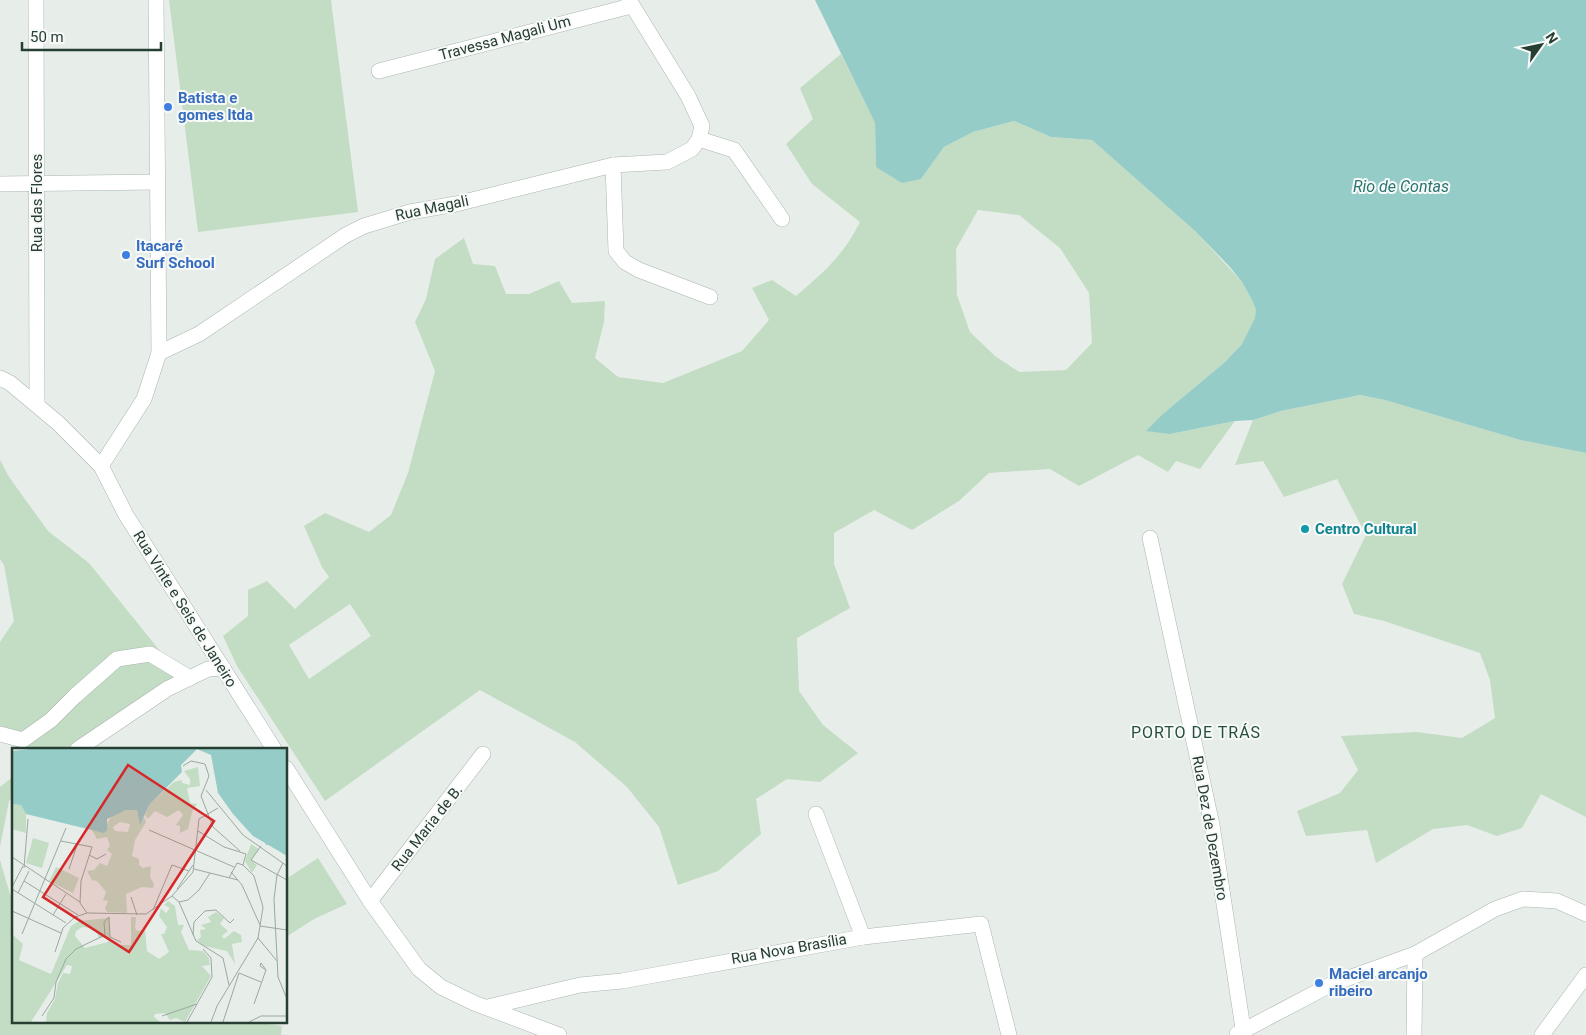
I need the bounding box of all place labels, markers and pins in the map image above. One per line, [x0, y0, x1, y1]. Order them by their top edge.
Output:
place label: Batista e gomes ltda [178, 89, 253, 124]
marker: Batista e gomes ltda [162, 101, 174, 113]
place label: Itacaré Surf School [136, 237, 215, 272]
marker: Itacaré Surf School [120, 249, 132, 261]
place label: Centro Cultural [1315, 520, 1417, 538]
marker: Centro Cultural [1299, 523, 1311, 535]
place label: Maciel arcanjo ribeiro [1329, 965, 1428, 1000]
marker: Maciel arcanjo ribeiro [1313, 977, 1325, 989]

